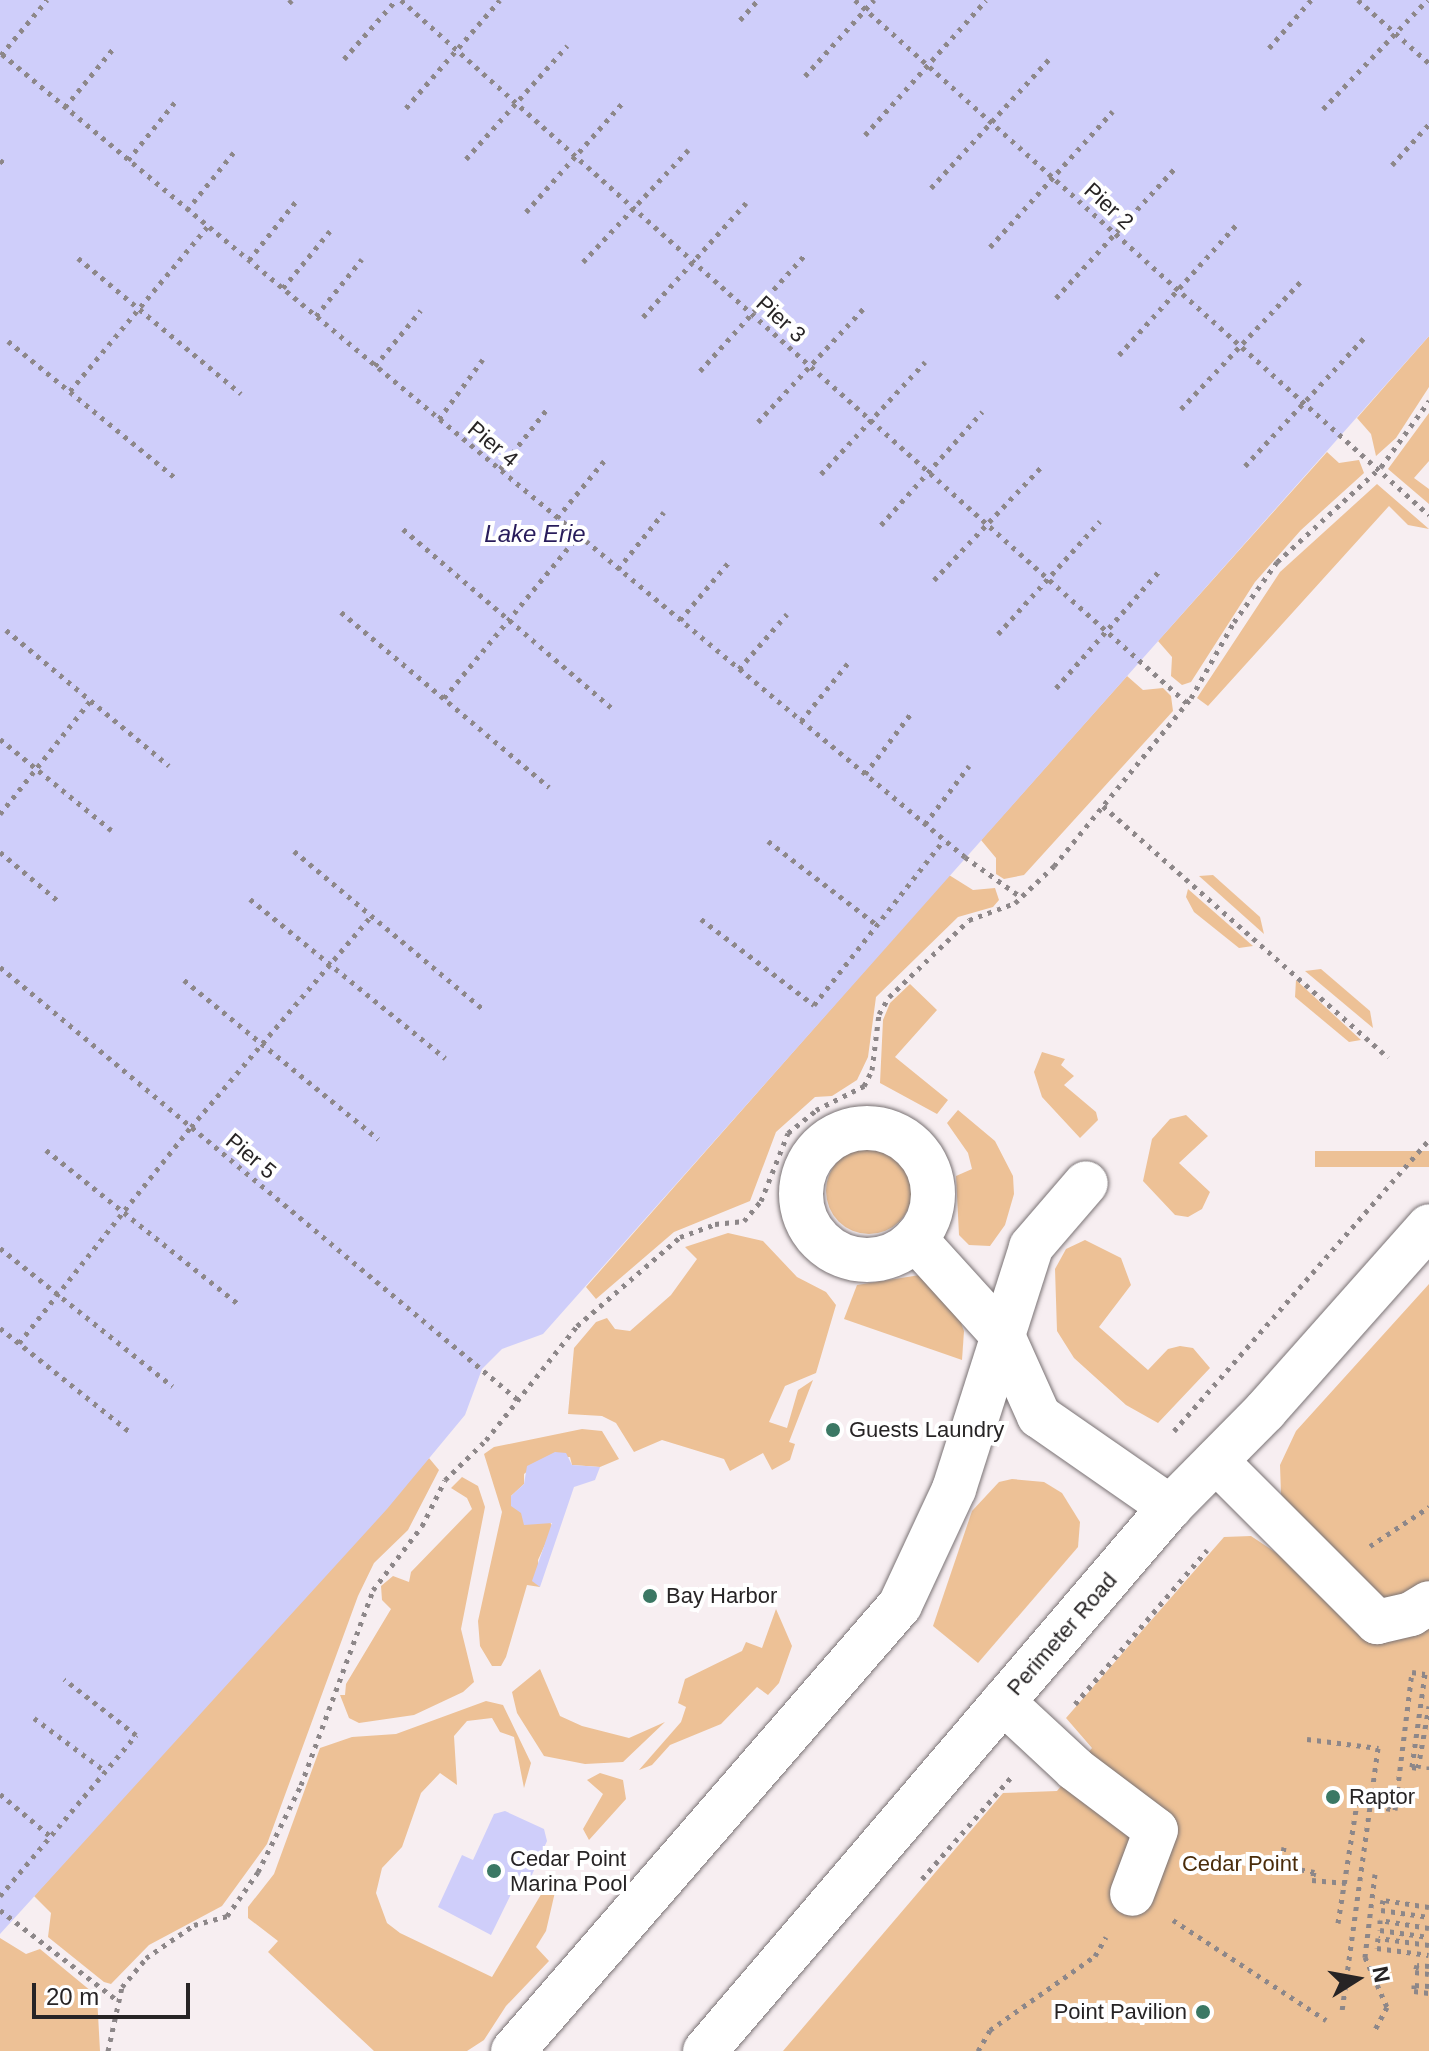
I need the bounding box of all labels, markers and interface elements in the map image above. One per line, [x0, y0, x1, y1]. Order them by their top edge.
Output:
street label: Pier 2 [1079, 177, 1139, 235]
street label: Pier 3 [751, 290, 811, 348]
street label: Pier 4 [463, 415, 523, 473]
water label: Lake Erie [484, 520, 586, 548]
street label: Pier 5 [221, 1127, 281, 1185]
place label: Guests Laundry [849, 1417, 1004, 1443]
marker: Guests Laundry [824, 1421, 842, 1439]
street label: Perimeter Road [1002, 1567, 1122, 1701]
place label: Bay Harbor [666, 1583, 777, 1609]
marker: Bay Harbor [641, 1587, 659, 1605]
place label: Raptor [1349, 1784, 1415, 1810]
marker: Raptor [1324, 1788, 1342, 1806]
place label: Cedar Point Marina Pool [510, 1845, 627, 1896]
park label: Cedar Point [1182, 1851, 1298, 1877]
marker: Cedar Point Marina Pool [485, 1862, 503, 1880]
north arrow [1317, 1939, 1397, 2019]
text: N [1367, 1964, 1395, 1985]
scale bar [36, 1967, 194, 2017]
text: 20 m [46, 1983, 99, 2010]
place label: Point Pavilion [1054, 1999, 1187, 2025]
marker: Point Pavilion [1194, 2003, 1212, 2021]

